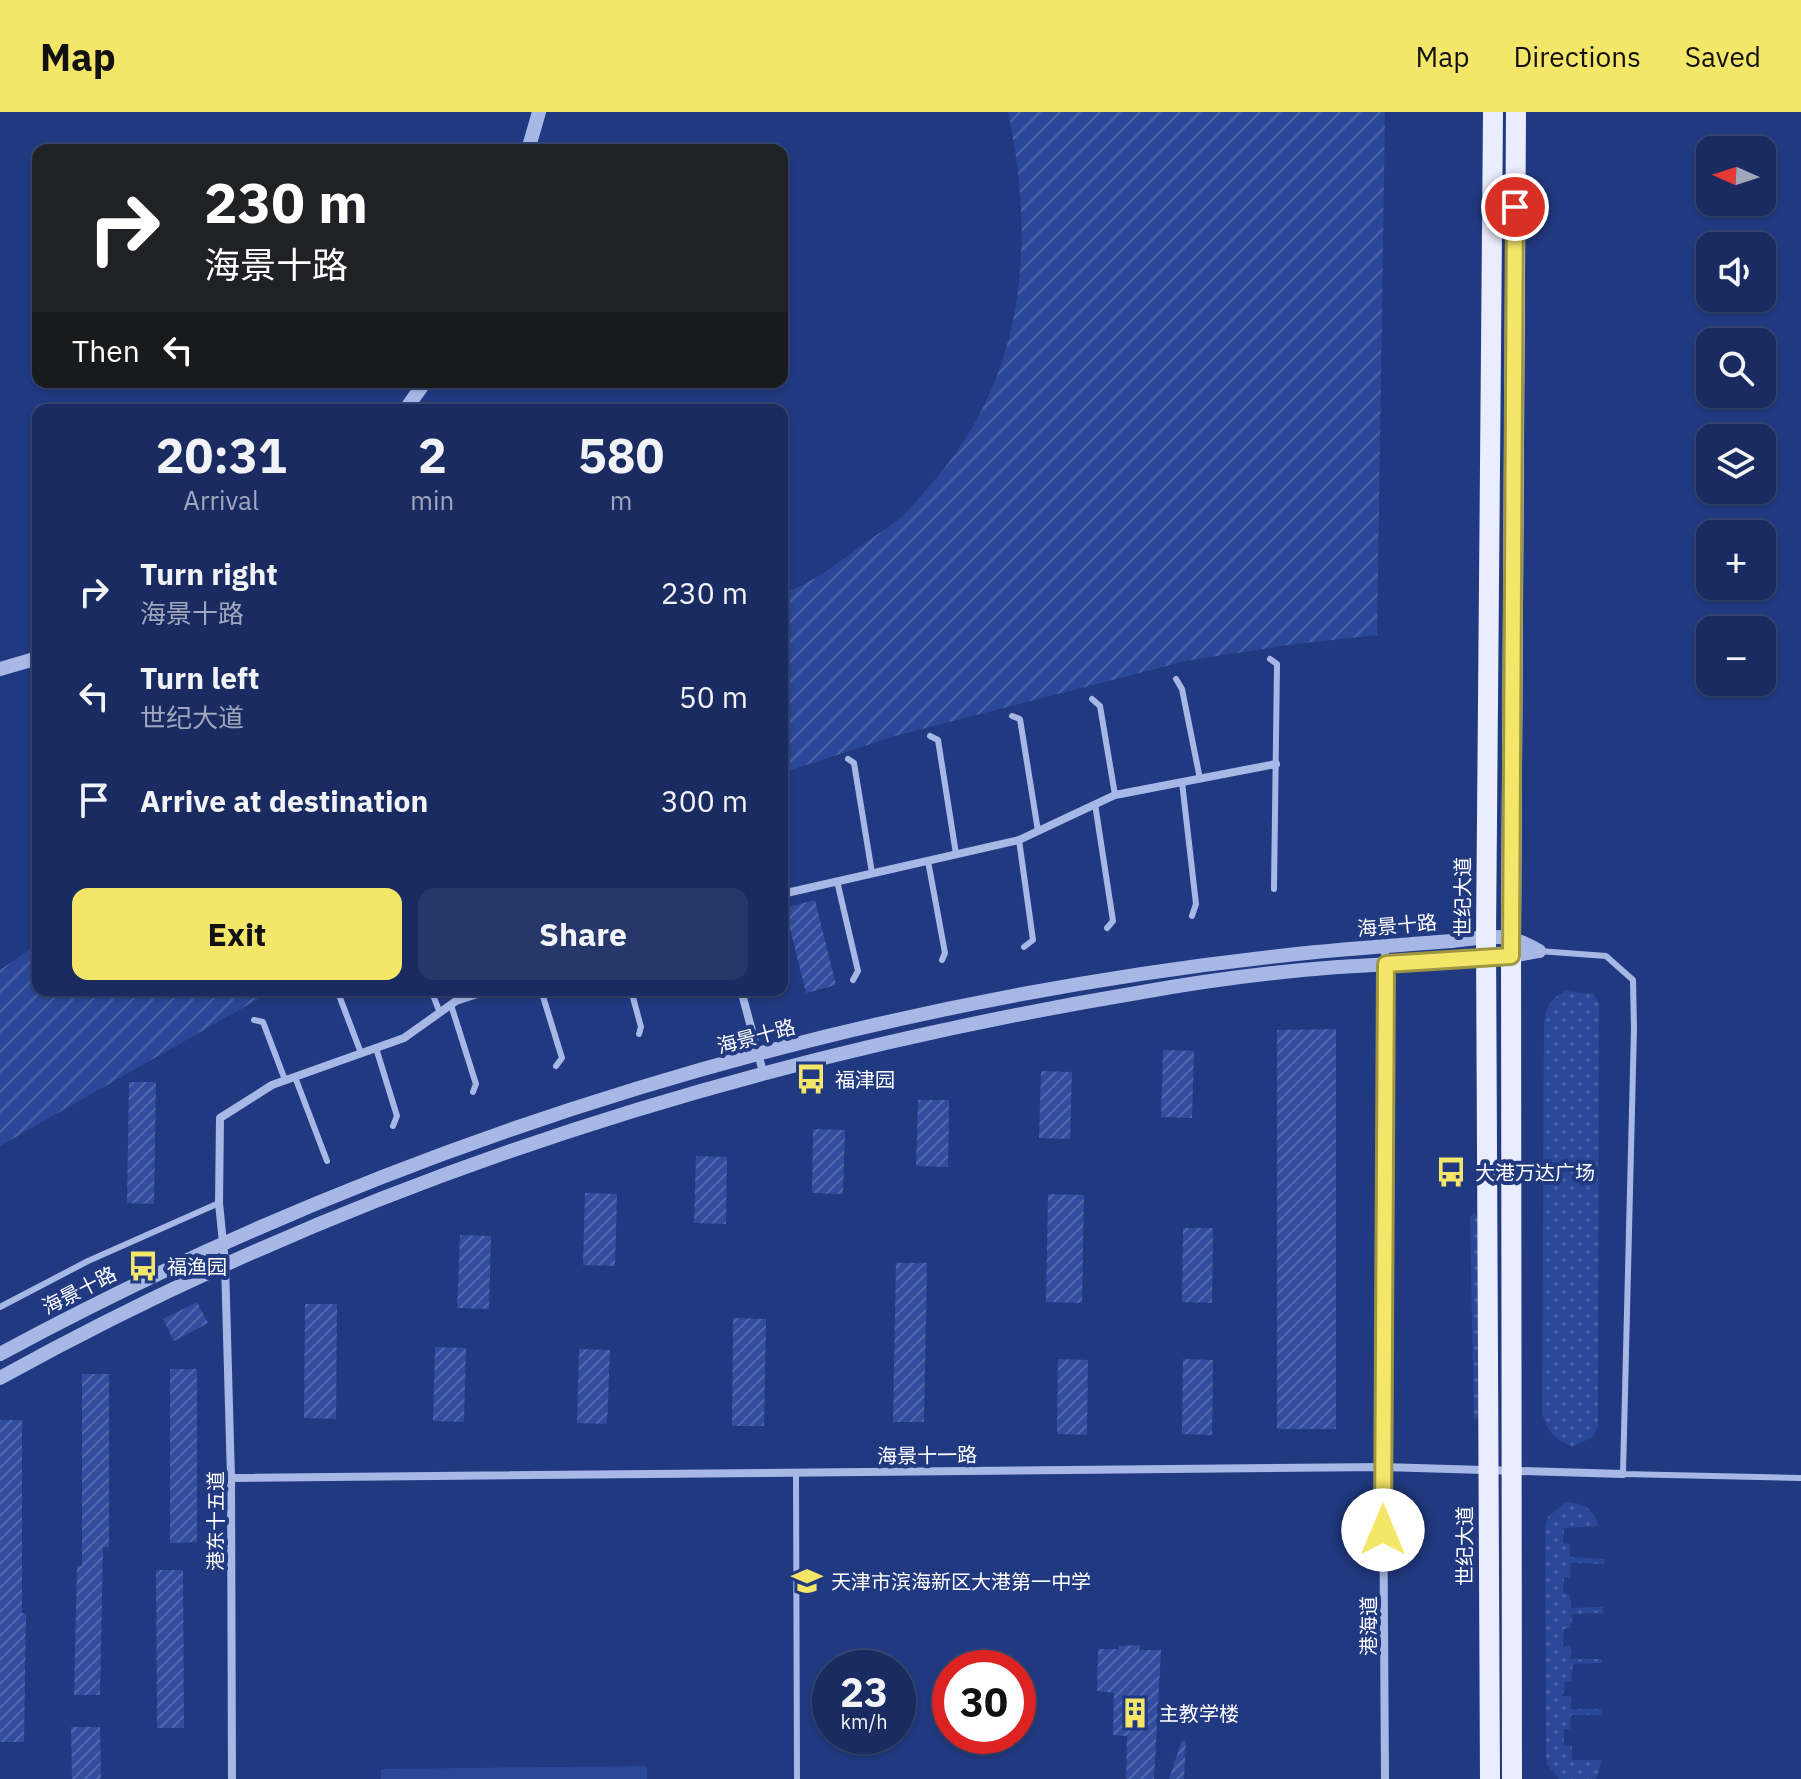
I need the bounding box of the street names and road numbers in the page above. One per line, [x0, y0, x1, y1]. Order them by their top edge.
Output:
street label: 世纪大道 [1449, 857, 1476, 937]
street label: 海景十路 [1356, 908, 1438, 942]
street label: 海景十路 [714, 1013, 798, 1059]
street label: 海景十路 [37, 1260, 121, 1320]
street label: 海景十一路 [877, 1441, 977, 1469]
street label: 港东十五道 [202, 1471, 229, 1571]
street label: 世纪大道 [1451, 1506, 1478, 1586]
street label: 港海道 [1355, 1596, 1382, 1656]

